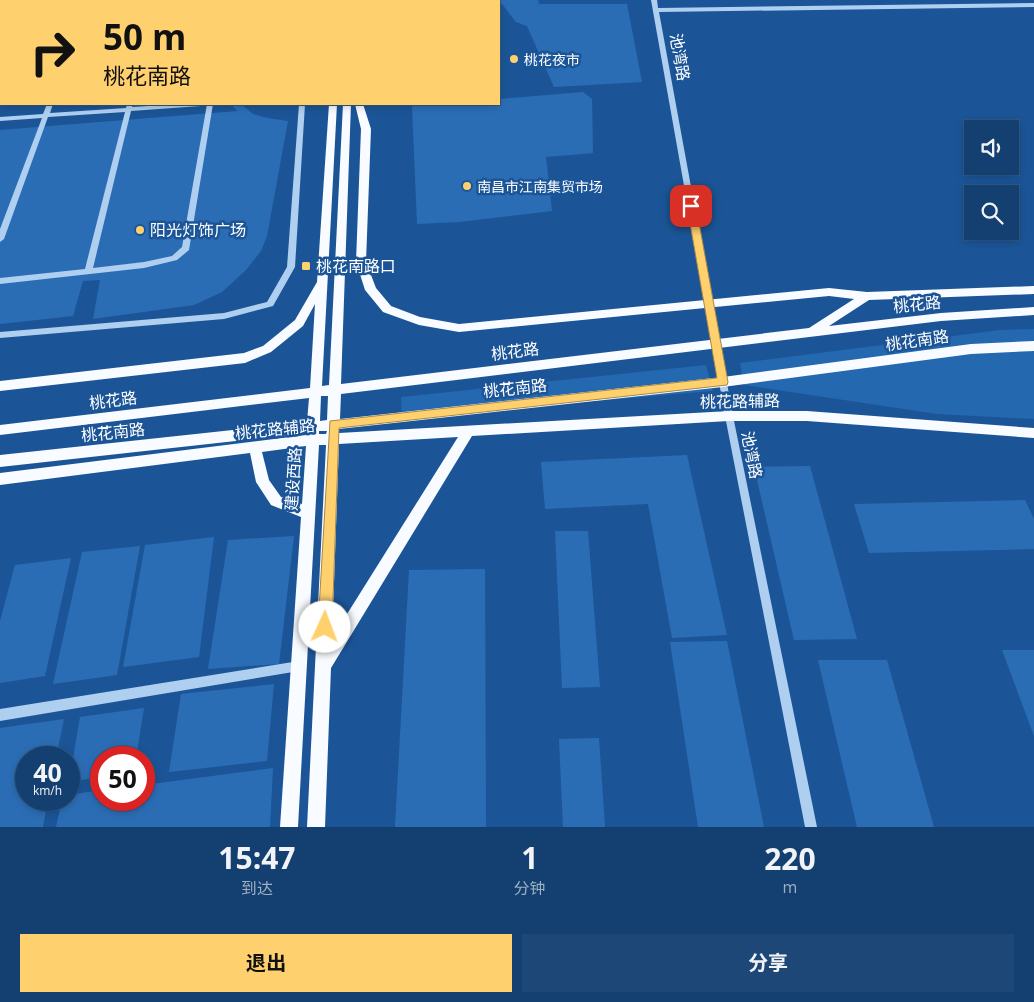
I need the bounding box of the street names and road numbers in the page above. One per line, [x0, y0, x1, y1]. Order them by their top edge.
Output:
street label: 池湾路 [665, 31, 695, 83]
street label: 桃花路 [892, 291, 942, 317]
street label: 桃花南路 [884, 325, 950, 355]
street label: 桃花路 [490, 337, 540, 365]
street label: 桃花南路 [482, 374, 548, 402]
street label: 桃花路 [88, 386, 138, 414]
street label: 桃花路辅路 [700, 389, 780, 413]
street label: 桃花路辅路 [234, 414, 316, 444]
street label: 桃花南路 [80, 418, 146, 446]
street label: 池湾路 [737, 429, 767, 481]
street label: 建设西路 [280, 446, 306, 512]

